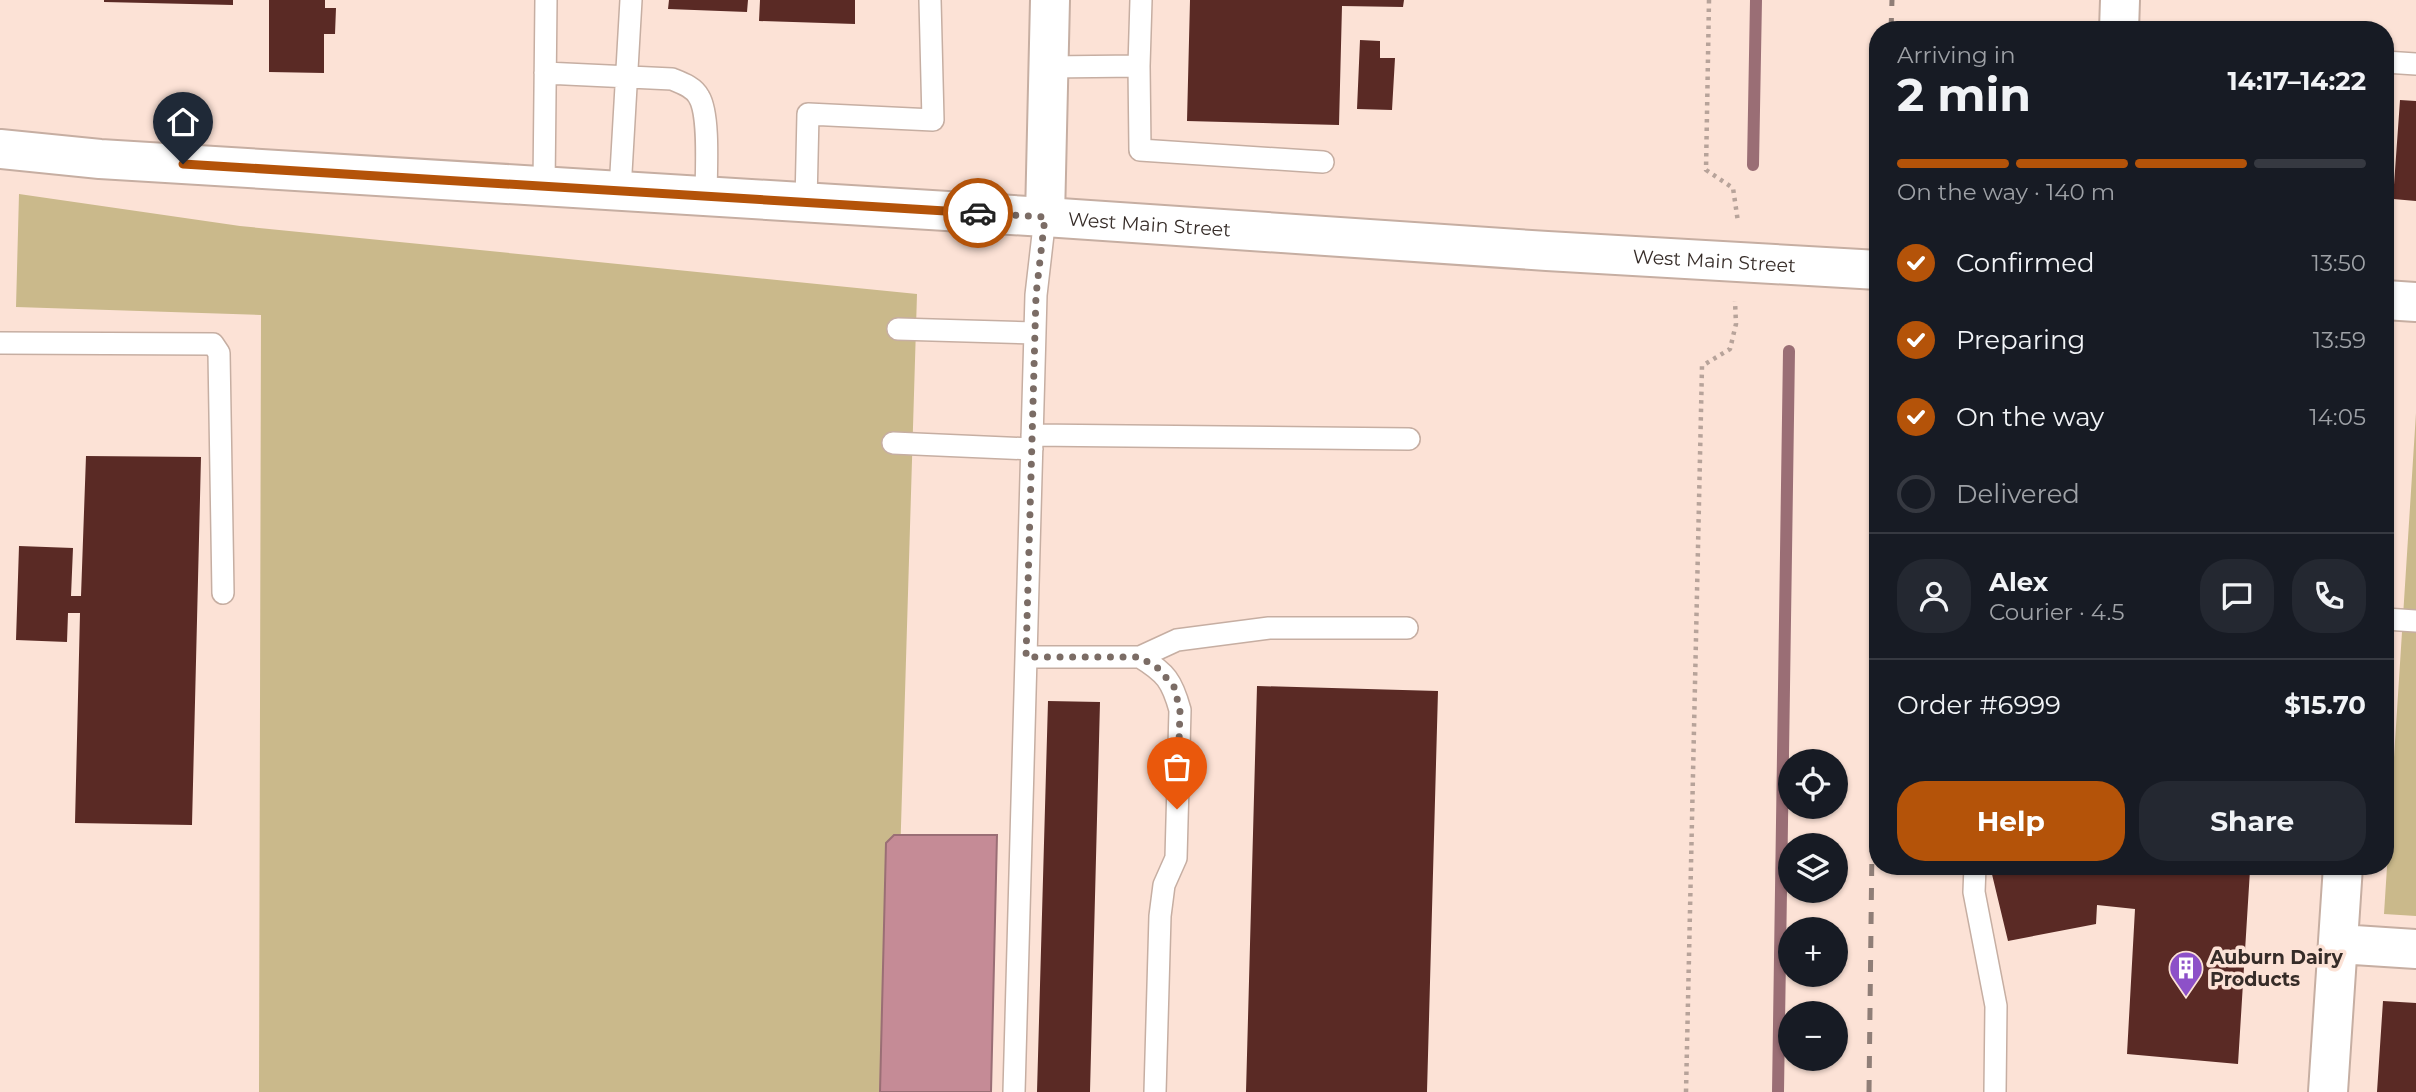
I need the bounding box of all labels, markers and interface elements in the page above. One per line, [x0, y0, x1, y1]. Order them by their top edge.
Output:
text: Arriving in [1897, 41, 2016, 69]
text: 14:17–14:22 [2228, 65, 2366, 97]
text: 2 min [1897, 66, 2031, 123]
pin [153, 92, 213, 164]
icon: home [164, 103, 202, 141]
courier [943, 178, 1013, 248]
text: On the way · 140 m [1897, 178, 2115, 206]
icon: car [959, 194, 997, 232]
street label: West Main Street [1067, 207, 1232, 241]
street label: West Main Street [1632, 244, 1797, 277]
icon: check [1897, 244, 1935, 282]
text: Confirmed [1956, 247, 2095, 279]
text: 13:50 [2312, 249, 2366, 277]
icon: check [1897, 321, 1935, 359]
text: Preparing [1956, 324, 2085, 356]
text: 13:59 [2313, 326, 2366, 354]
icon: check [1897, 398, 1935, 436]
text: On the way [1956, 401, 2104, 433]
text: 14:05 [2309, 403, 2366, 431]
text: Delivered [1956, 478, 2080, 510]
button: person [1897, 559, 1971, 633]
button: chat [2200, 559, 2274, 633]
button: phone [2292, 559, 2366, 633]
text: Alex [1989, 566, 2048, 598]
text: Courier · 4.5 [1989, 598, 2124, 626]
text: Order #6999 [1897, 689, 2061, 721]
text: $15.70 [2284, 689, 2366, 721]
pin [1147, 737, 1207, 809]
icon: bag [1158, 748, 1196, 786]
map controls [1778, 749, 1848, 1071]
button: locate [1778, 749, 1848, 819]
button: Help [1897, 781, 2125, 861]
button: Share [2139, 781, 2366, 861]
button: layers [1778, 833, 1848, 903]
button: + [1778, 917, 1848, 987]
place label: Auburn Dairy Products [2209, 946, 2344, 991]
building icon: Auburn Dairy Products [2167, 949, 2205, 998]
button: − [1778, 1001, 1848, 1071]

